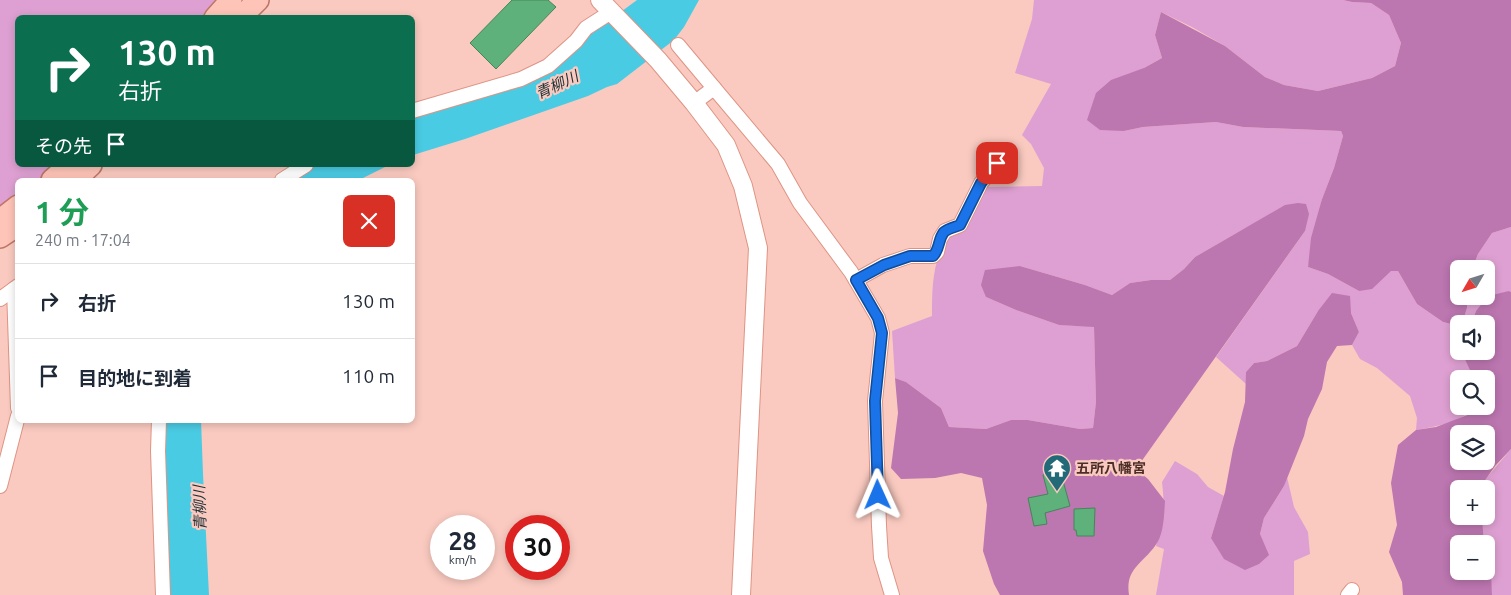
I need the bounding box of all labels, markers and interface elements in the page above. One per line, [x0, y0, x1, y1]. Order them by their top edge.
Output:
text: 130 m [118, 32, 216, 72]
icon: right [35, 35, 100, 100]
water label: 青柳川 [533, 66, 583, 102]
text: 右折 [118, 78, 162, 103]
icon: arrive [102, 130, 130, 158]
text: その先 [35, 135, 92, 157]
pin [976, 142, 1018, 184]
icon: arrive [983, 149, 1011, 177]
text: 1 分 [35, 195, 89, 229]
button: close [343, 195, 395, 247]
text: 240 m · 17:04 [35, 231, 131, 249]
north arrow [1450, 260, 1495, 305]
map controls [1450, 260, 1495, 580]
icon: right [35, 287, 63, 315]
text: 130 m [342, 290, 395, 312]
text: 右折 [78, 292, 116, 314]
button: sound [1450, 315, 1495, 360]
icon: arrive [35, 362, 63, 390]
text: 110 m [342, 365, 395, 387]
text: 目的地に到着 [78, 367, 192, 389]
button: search [1450, 370, 1495, 415]
button: layers [1450, 425, 1495, 470]
temple icon: 五所八幡宮 [1042, 453, 1072, 492]
place label: 五所八幡宮 [1076, 460, 1146, 476]
position arrow [851, 468, 903, 520]
button: + [1450, 480, 1495, 525]
water label: 青柳川 [190, 483, 209, 531]
speed limit sign: 30 [505, 515, 570, 580]
text: 28 [448, 527, 477, 555]
button: − [1450, 535, 1495, 580]
text: km/h [449, 553, 476, 566]

